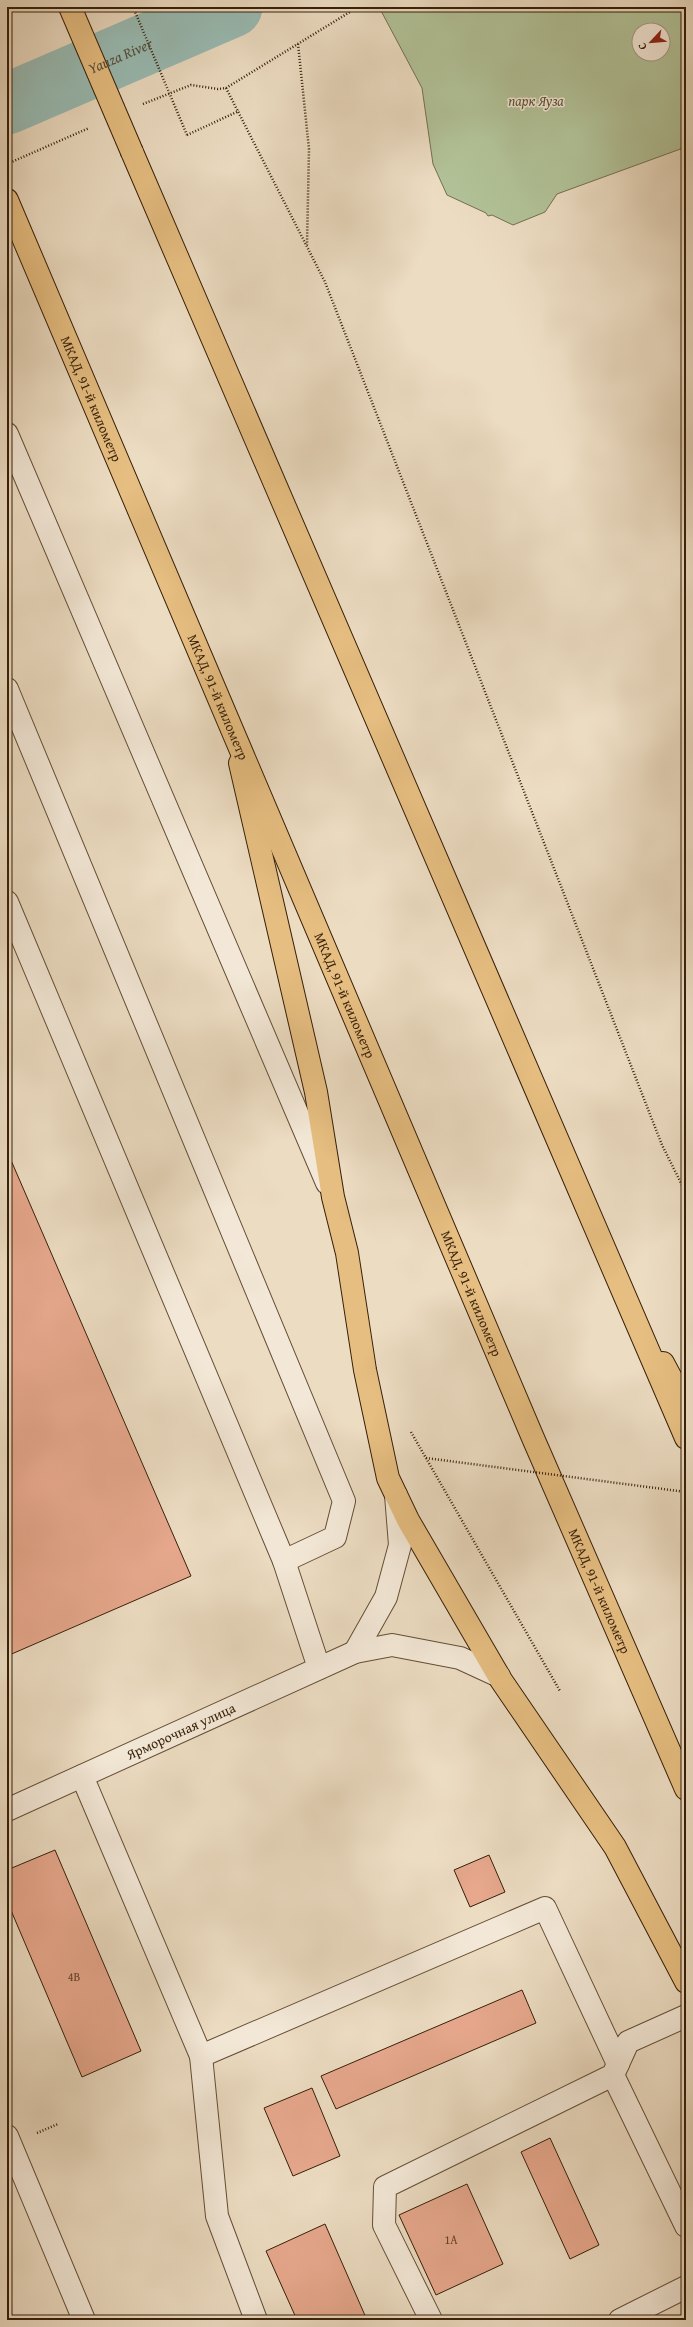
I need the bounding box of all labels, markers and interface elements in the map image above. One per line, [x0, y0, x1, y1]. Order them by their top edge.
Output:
north arrow [631, 22, 671, 62]
water label: Yauza River [85, 32, 156, 78]
text: С [633, 40, 651, 53]
park label: парк Яуза [508, 91, 564, 111]
street label: МКАД, 91-й километр [56, 333, 127, 465]
street label: МКАД, 91-й километр [183, 631, 254, 763]
street label: МКАД, 91-й километр [309, 929, 381, 1062]
street label: МКАД, 91-й километр [436, 1227, 507, 1360]
street label: МКАД, 91-й километр [564, 1525, 636, 1657]
street label: Ярморочная улица [122, 1697, 239, 1765]
house number: 4В [68, 1968, 80, 1985]
house number: 1А [444, 2231, 458, 2248]

